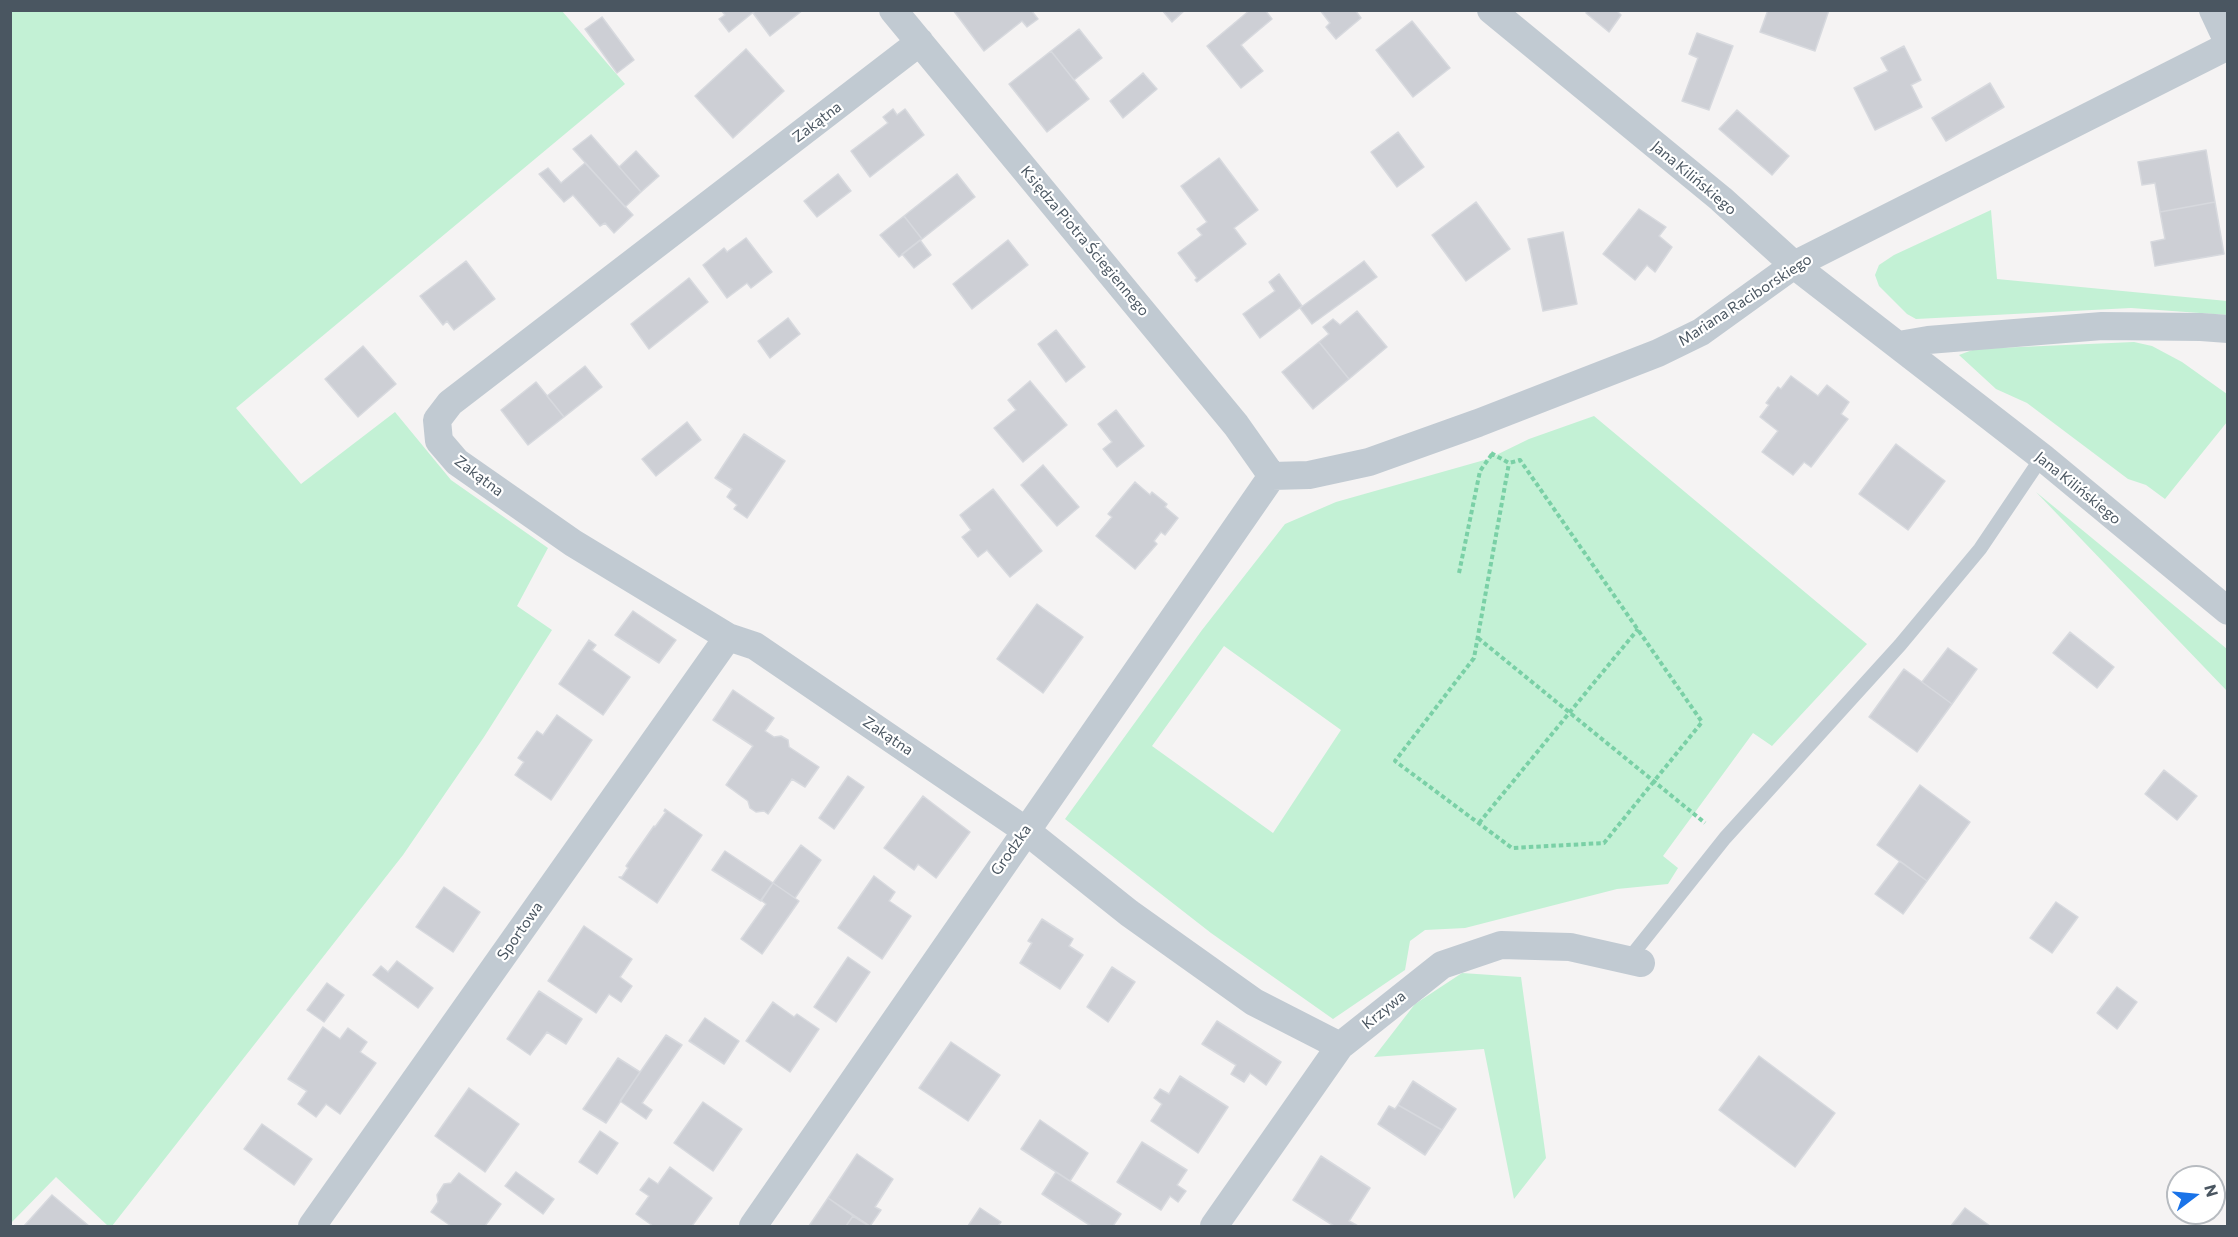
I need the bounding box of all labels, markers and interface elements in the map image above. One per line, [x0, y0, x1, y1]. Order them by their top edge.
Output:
street label: Zakątna [789, 98, 845, 146]
street label: Jana Kilińskiego [1648, 137, 1740, 219]
street label: Księdza Piotra Ściegiennego [1017, 162, 1153, 320]
street label: Mariana Raciborskiego [1675, 250, 1815, 350]
street label: Jana Kilińskiego [2031, 448, 2125, 528]
street label: Zakątna [451, 452, 507, 500]
street label: Zakątna [860, 713, 916, 759]
street label: Grodzka [987, 821, 1035, 879]
street label: Sportowa [493, 898, 547, 964]
street label: Krzywa [1359, 987, 1409, 1033]
north arrow [2166, 1165, 2226, 1225]
text: N [2201, 1182, 2223, 1199]

